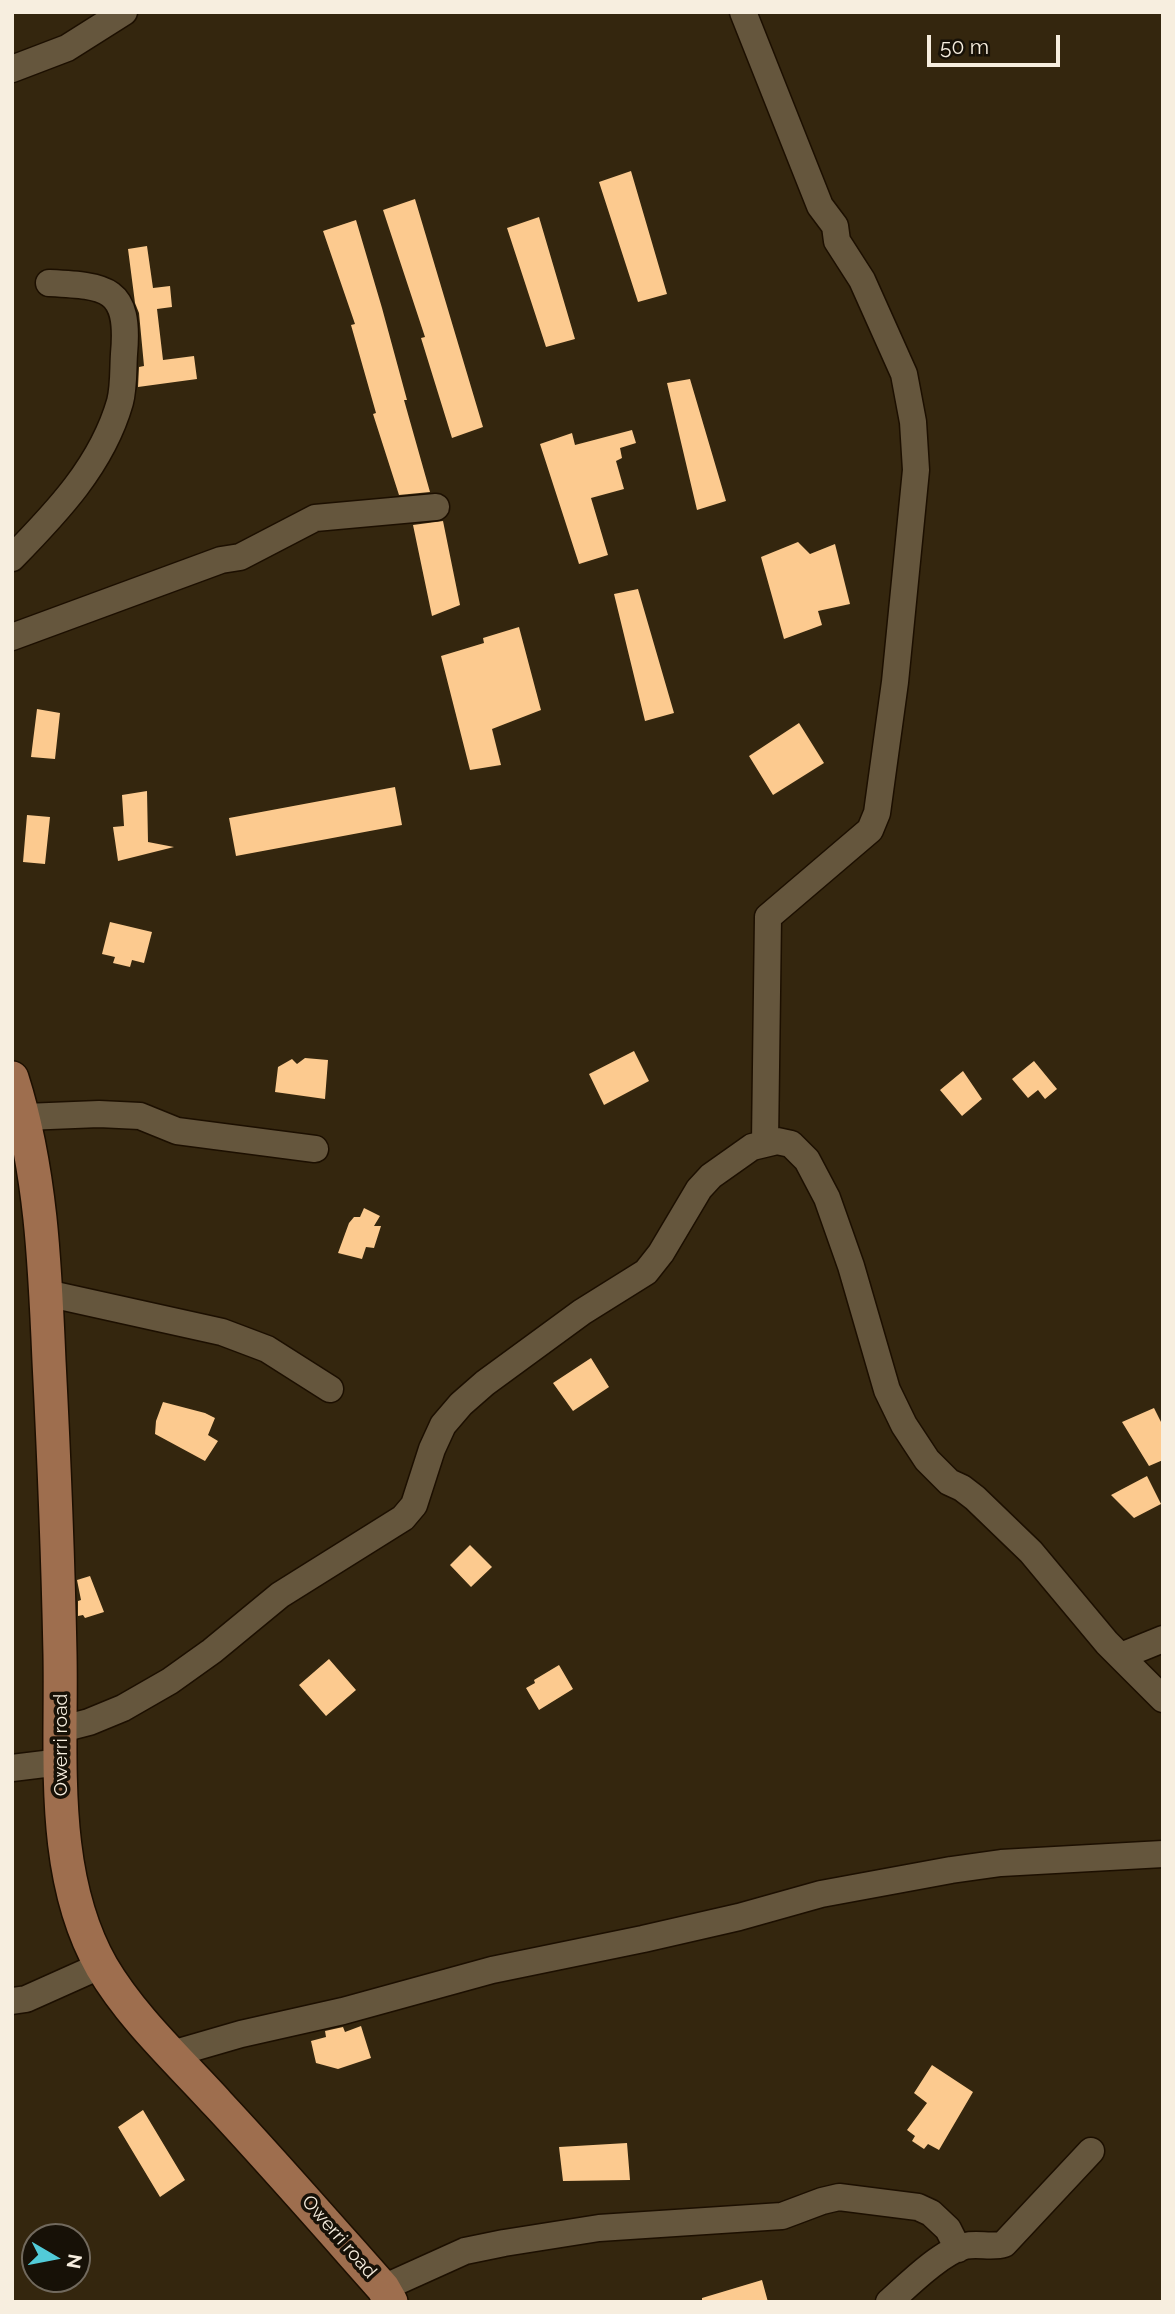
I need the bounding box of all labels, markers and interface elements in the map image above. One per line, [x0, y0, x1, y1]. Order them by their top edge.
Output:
scale bar [930, 21, 1063, 65]
text: 50 m [940, 34, 989, 59]
street label: Owerri road [50, 1694, 72, 1796]
street label: Owerri road [297, 2191, 381, 2283]
north arrow [21, 2223, 91, 2293]
text: N [63, 2252, 87, 2270]

